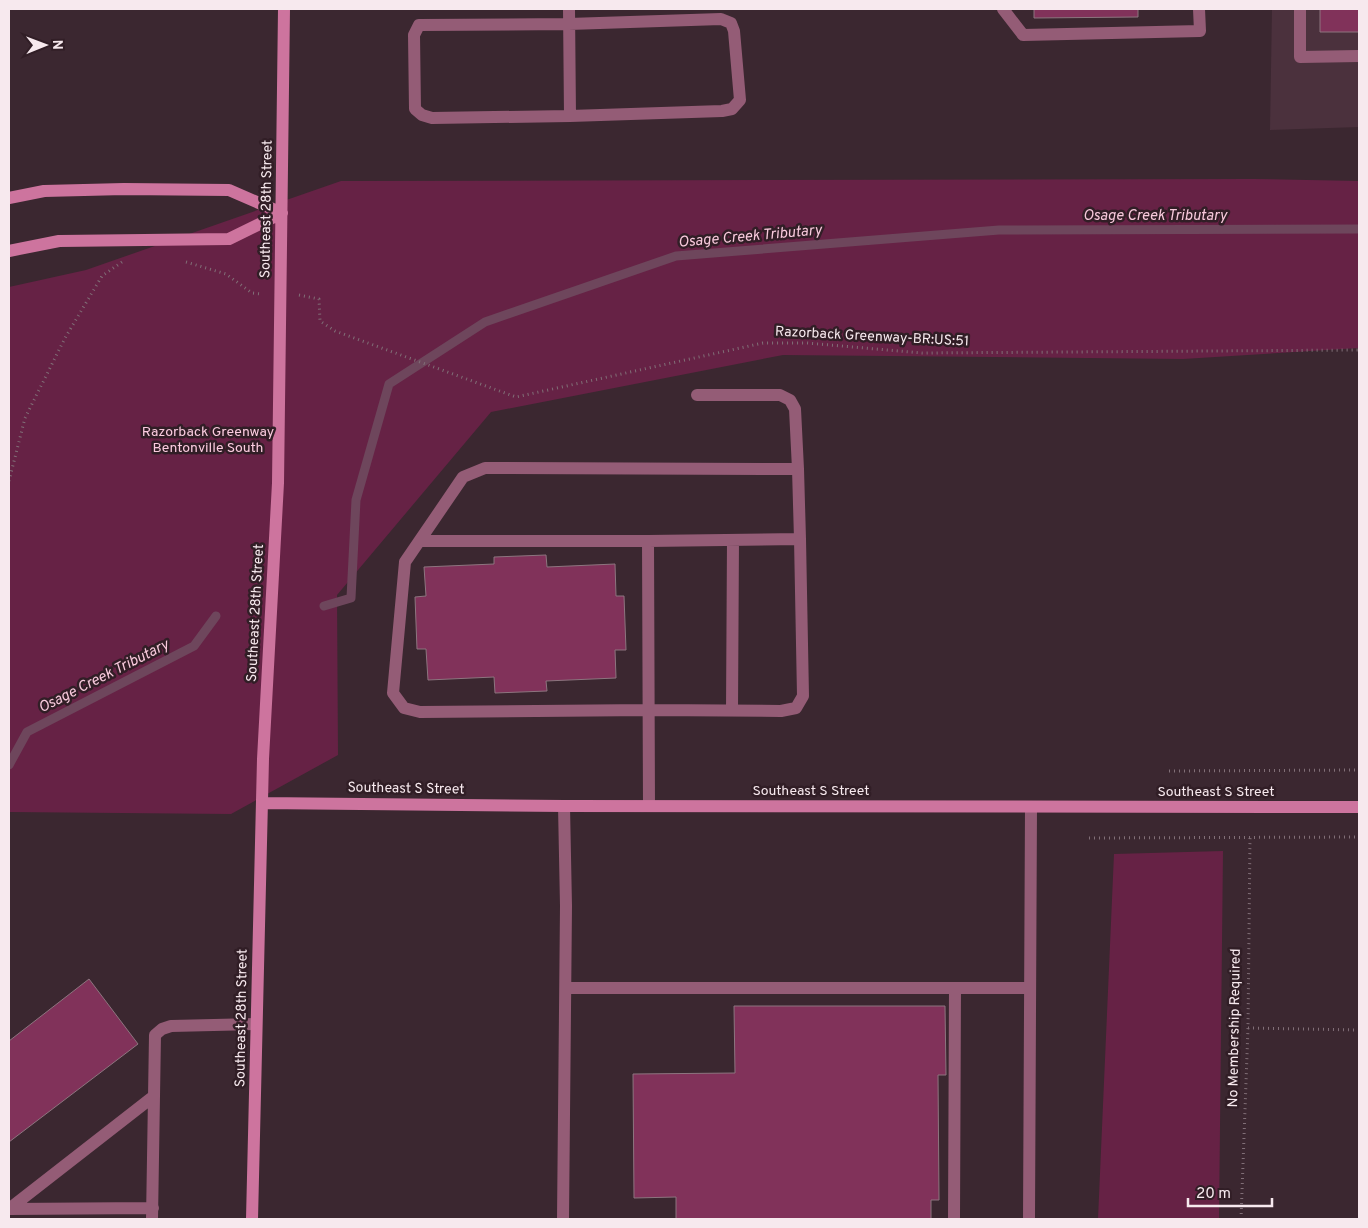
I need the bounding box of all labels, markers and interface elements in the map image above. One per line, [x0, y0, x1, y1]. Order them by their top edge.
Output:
north arrow [20, 20, 70, 70]
text: N [48, 40, 65, 50]
street label: Southeast 28th Street [257, 140, 277, 278]
water label: Osage Creek Tributary [1083, 207, 1228, 226]
water label: Osage Creek Tributary [677, 221, 824, 253]
street label: Razorback Greenway-BR:US:51 [774, 323, 970, 351]
park label: Razorback Greenway Bentonville South [142, 424, 274, 457]
street label: Southeast 28th Street [244, 543, 268, 683]
water label: Osage Creek Tributary [35, 635, 174, 718]
street label: Southeast S Street [347, 779, 465, 799]
street label: Southeast S Street [753, 783, 869, 800]
street label: Southeast S Street [1158, 784, 1274, 801]
street label: No Membership Required [1225, 948, 1245, 1108]
street label: Southeast 28th Street [232, 949, 252, 1087]
scale bar [1188, 1176, 1272, 1208]
text: 20 m [1196, 1185, 1231, 1204]

